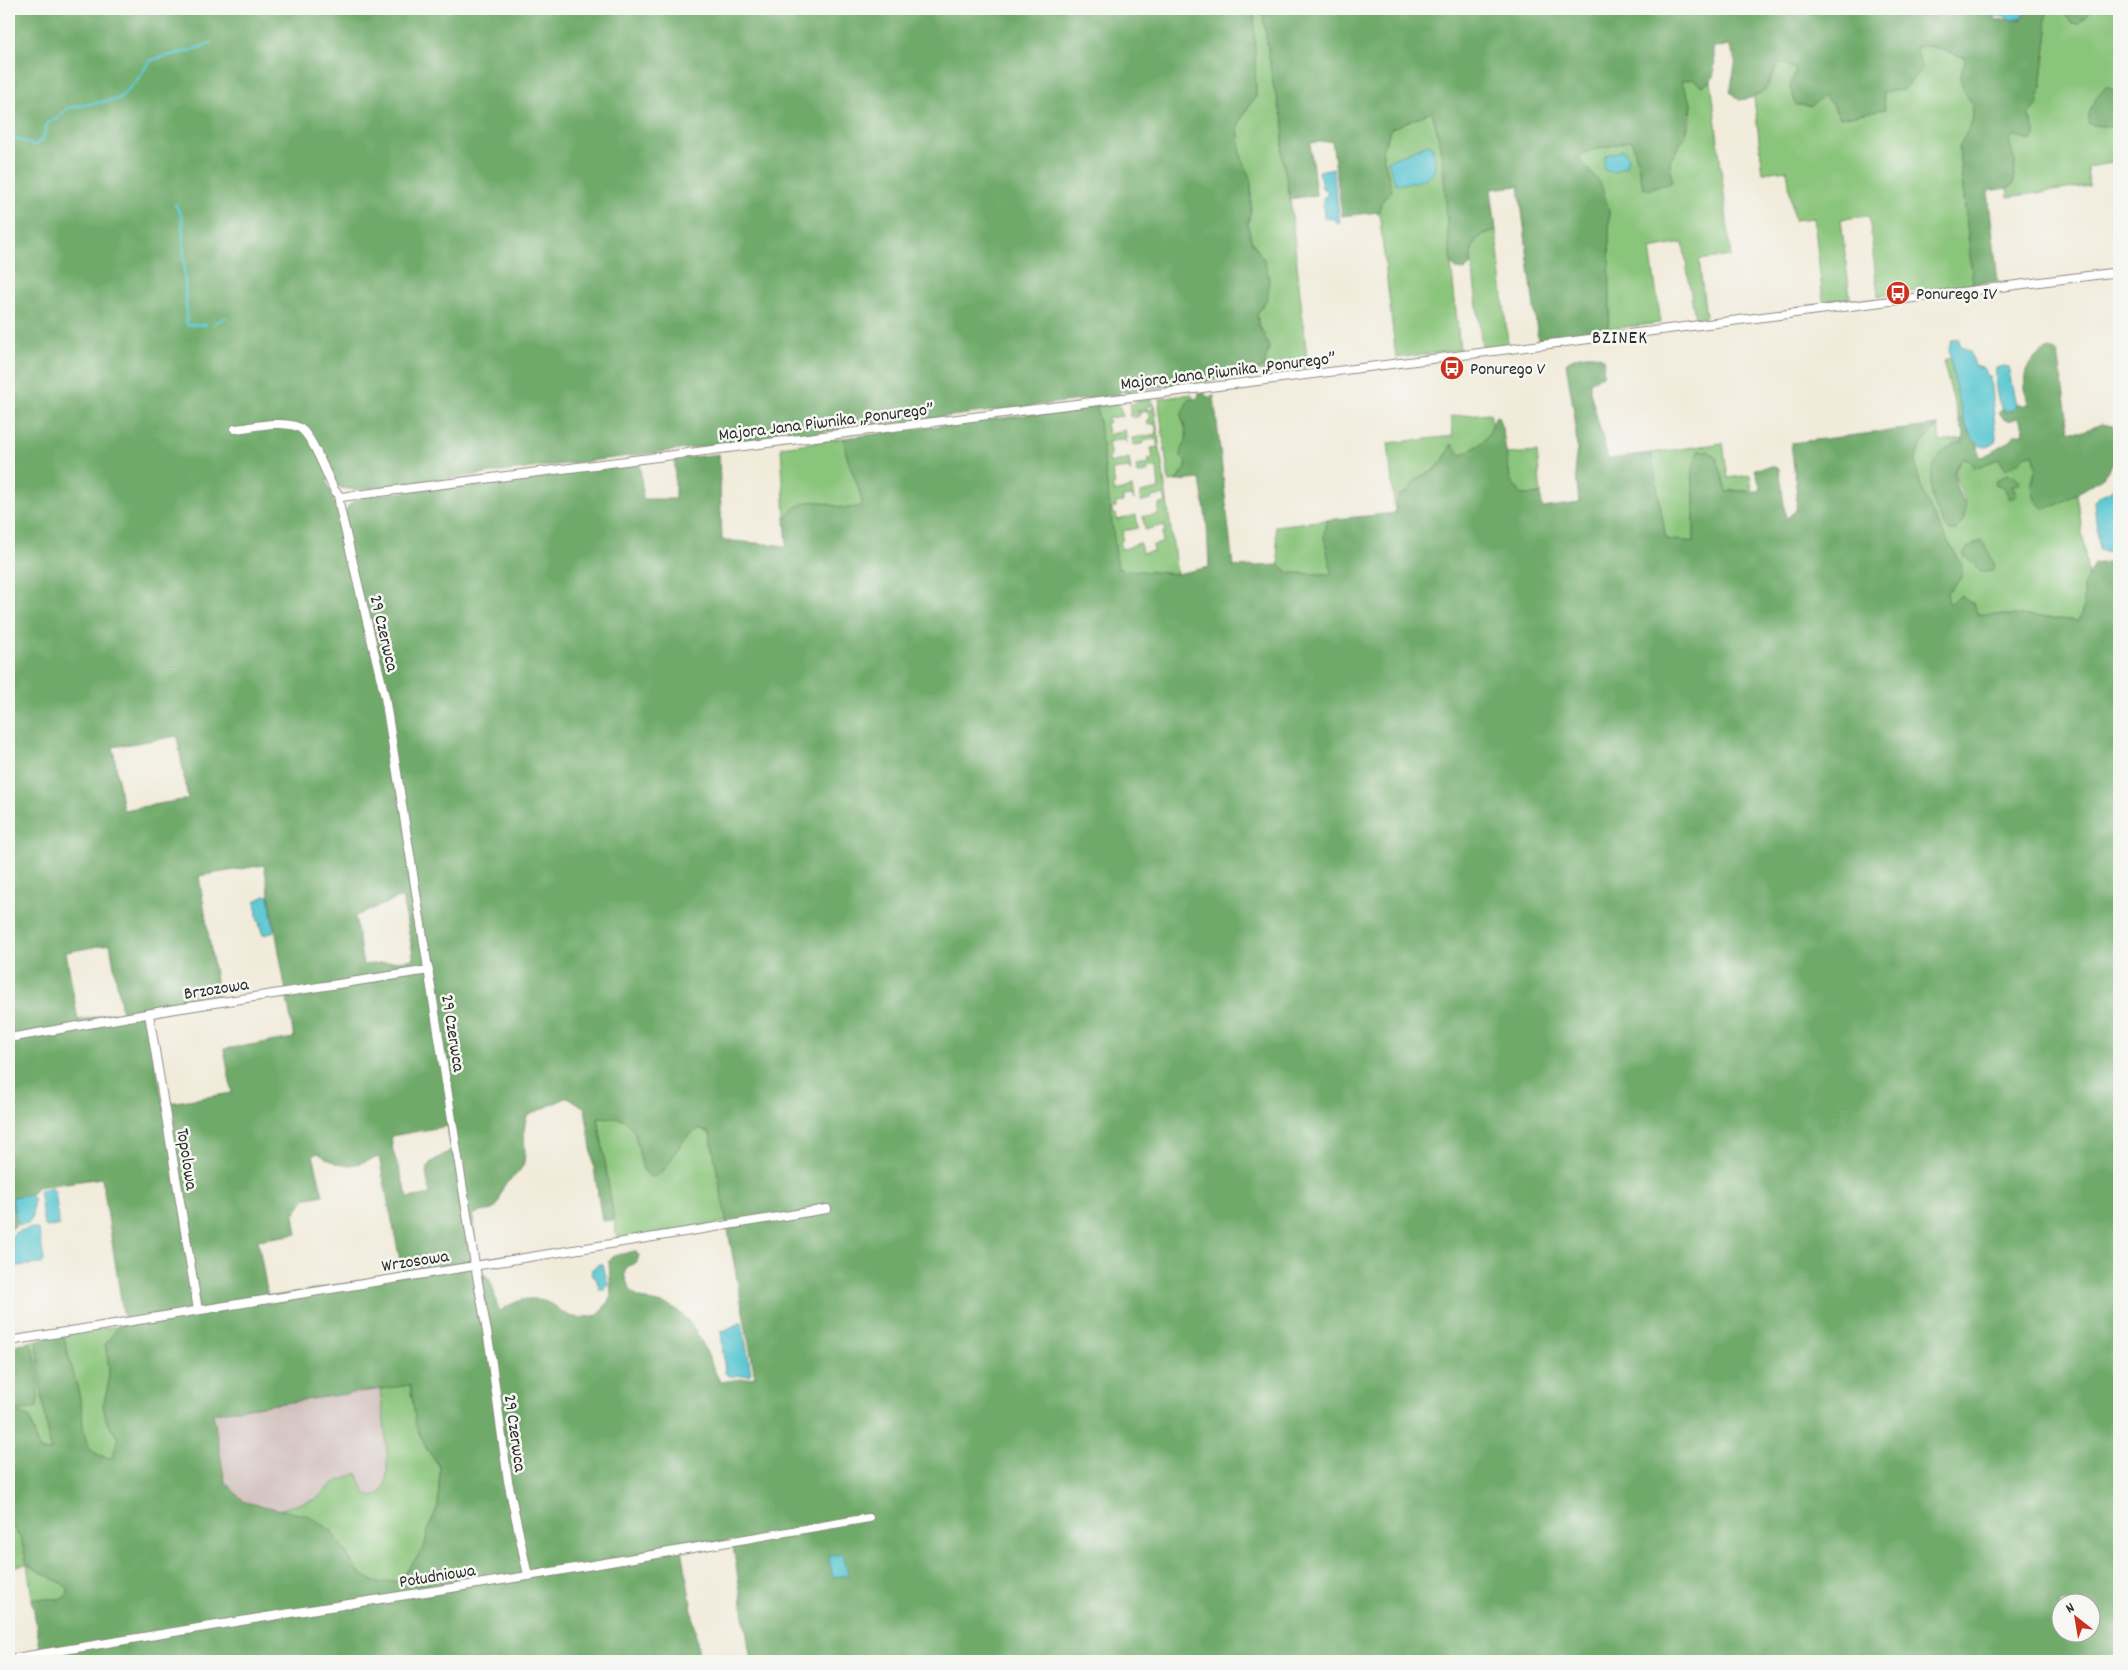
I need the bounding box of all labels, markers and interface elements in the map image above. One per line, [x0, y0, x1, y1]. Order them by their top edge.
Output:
bus stop icon: Ponurego IV [1885, 280, 1911, 306]
place label: Ponurego IV [1916, 283, 1997, 308]
district label: BZINEK [1592, 326, 1648, 353]
street label: Majora Jana Piwnika „Ponurego” [1119, 347, 1337, 398]
bus stop icon: Ponurego V [1439, 355, 1465, 381]
place label: Ponurego V [1470, 358, 1546, 383]
street label: Majora Jana Piwnika „Ponurego” [717, 398, 935, 449]
street label: 29 Czerwca [362, 593, 404, 675]
street label: Brzozowa [182, 973, 251, 1008]
street label: 29 Czerwca [433, 993, 470, 1074]
street label: Topolowa [168, 1127, 203, 1193]
street label: Wrzosowa [380, 1245, 451, 1280]
street label: 29 Czerwca [496, 1393, 531, 1474]
street label: Południowa [398, 1559, 478, 1596]
north arrow [2050, 1592, 2100, 1642]
text: N [2062, 1598, 2079, 1619]

